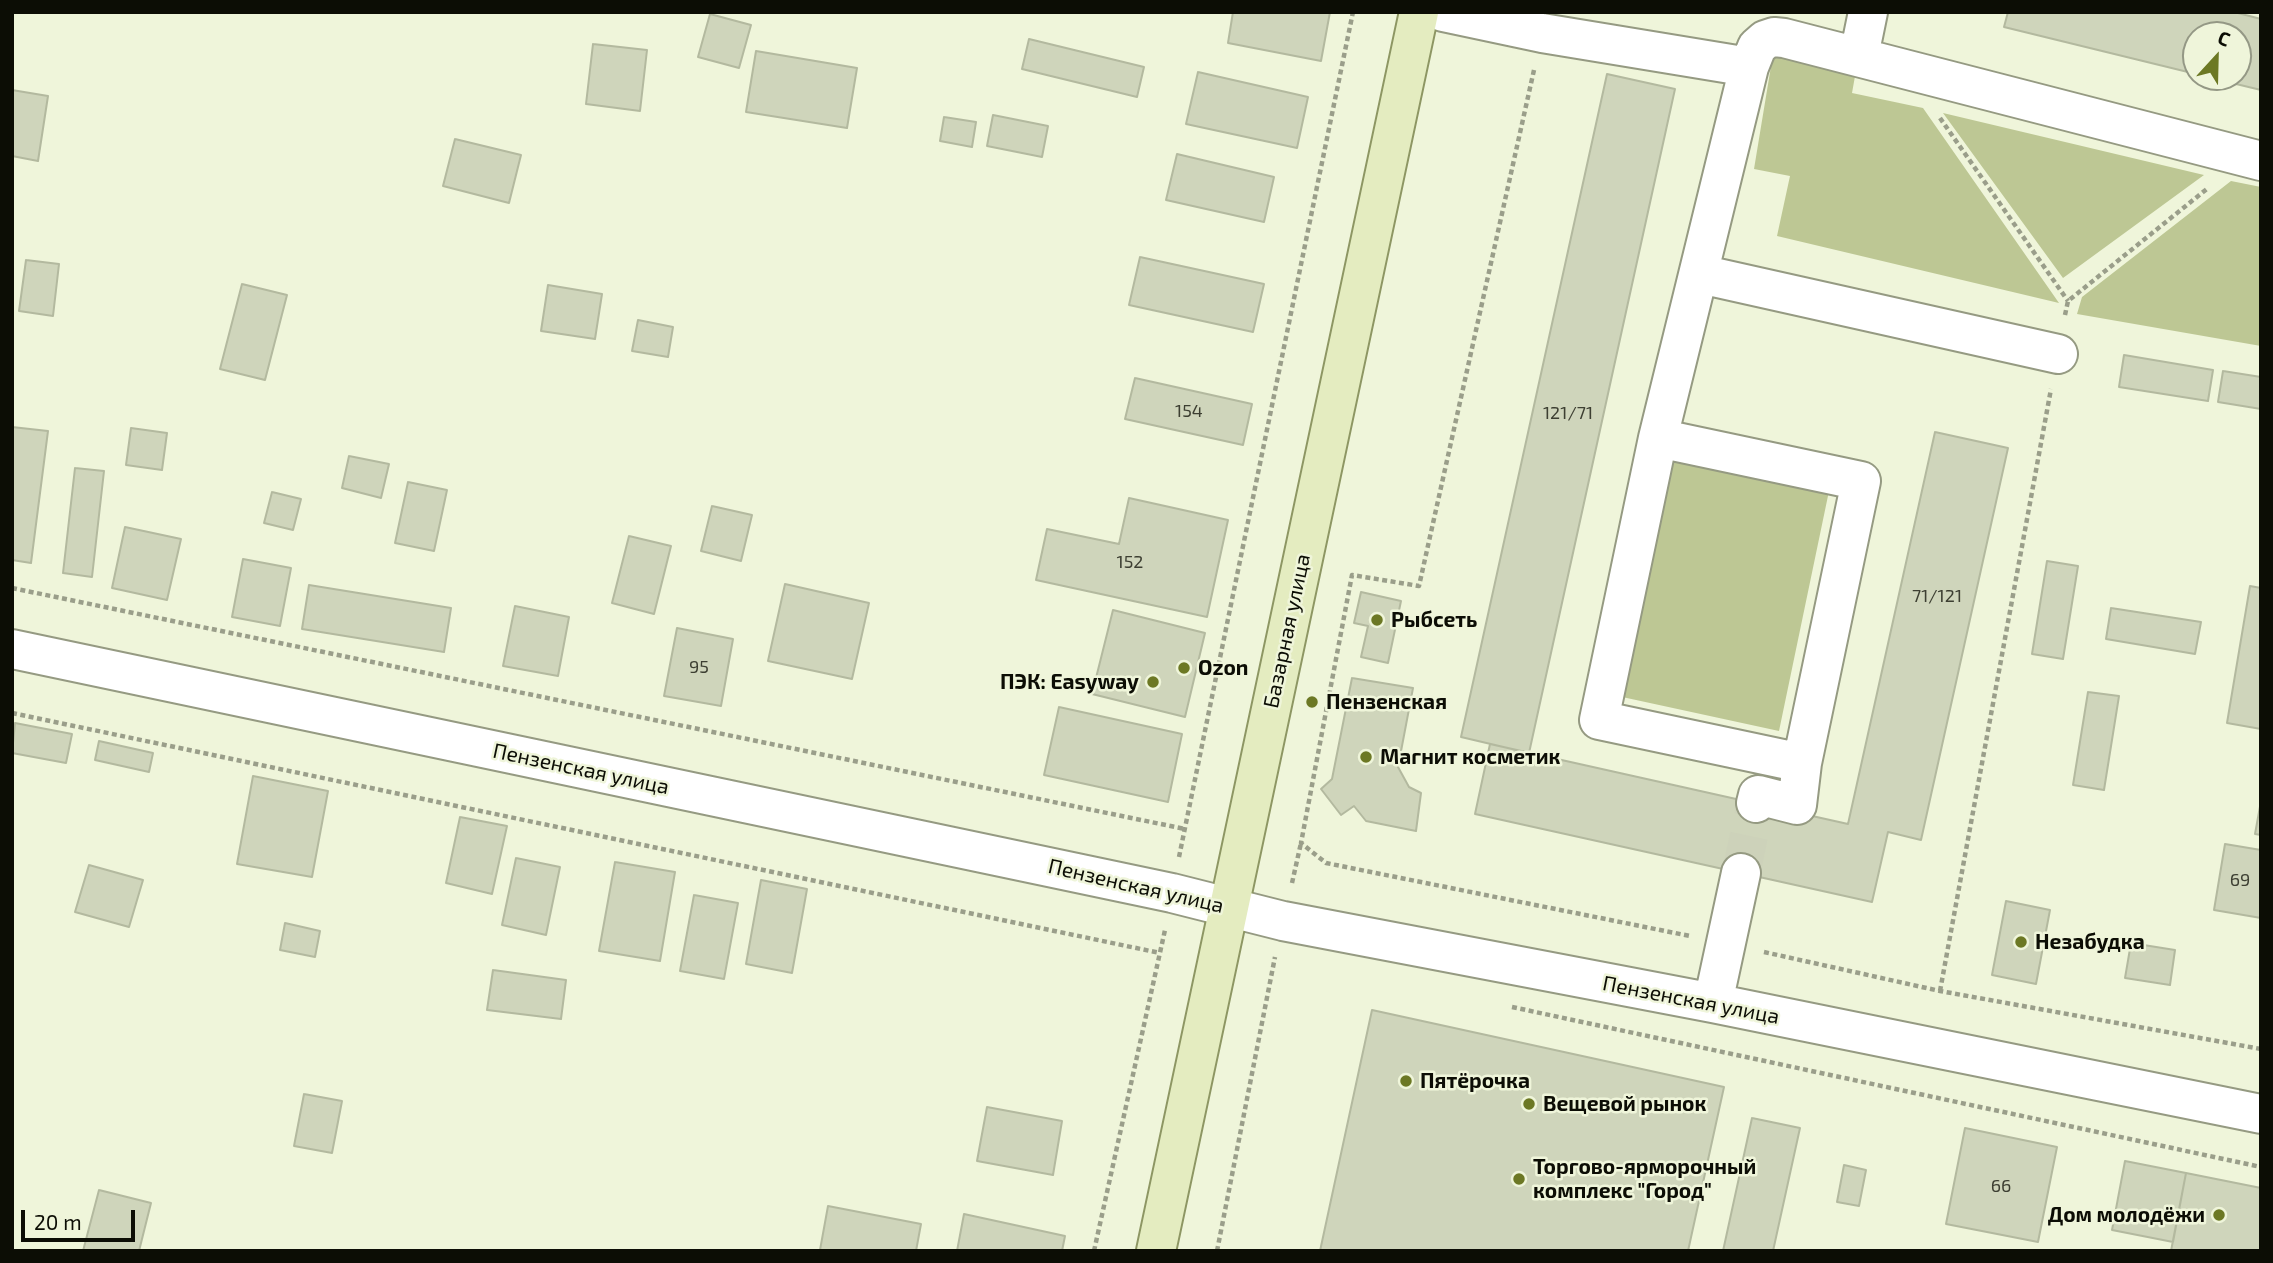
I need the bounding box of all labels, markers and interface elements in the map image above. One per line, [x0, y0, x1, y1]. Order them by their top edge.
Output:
north arrow [2182, 21, 2252, 91]
text: С [2215, 25, 2234, 51]
house number: 154 [1175, 400, 1203, 422]
house number: 121/71 [1543, 402, 1593, 424]
house number: 152 [1117, 551, 1143, 573]
street label: Базарная улица [1258, 552, 1316, 710]
house number: 71/121 [1912, 585, 1962, 607]
place label: Рыбсеть [1391, 607, 1477, 633]
marker: Рыбсеть [1369, 612, 1385, 628]
place label: Ozon [1198, 655, 1248, 681]
house number: 95 [689, 656, 709, 678]
marker: Ozon [1176, 660, 1192, 676]
place label: ПЭК: Easyway [1000, 669, 1139, 695]
marker: ПЭК: Easyway [1145, 674, 1161, 690]
place label: Пензенская [1326, 689, 1447, 715]
marker: Пензенская [1304, 694, 1320, 710]
street label: Пензенская улица [491, 738, 671, 800]
place label: Магнит косметик [1380, 744, 1560, 770]
marker: Магнит косметик [1358, 749, 1374, 765]
street label: Пензенская улица [1046, 854, 1226, 918]
house number: 69 [2230, 869, 2250, 891]
place label: Незабудка [2035, 929, 2145, 955]
marker: Незабудка [2013, 934, 2029, 950]
street label: Пензенская улица [1601, 971, 1781, 1029]
place label: Пятёрочка [1420, 1068, 1530, 1094]
marker: Пятёрочка [1398, 1073, 1414, 1089]
place label: Вещевой рынок [1543, 1091, 1706, 1117]
marker: Вещевой рынок [1521, 1096, 1537, 1112]
place label: Торгово-ярморочный комплекс "Город" [1533, 1154, 1756, 1204]
marker: Торгово-ярморочный комплекс "Город" [1511, 1171, 1527, 1187]
house number: 66 [1991, 1175, 2011, 1197]
scale bar [24, 1196, 138, 1240]
place label: Дом молодёжи [2048, 1202, 2205, 1228]
marker: Дом молодёжи [2211, 1207, 2227, 1223]
text: 20 m [34, 1209, 82, 1234]

